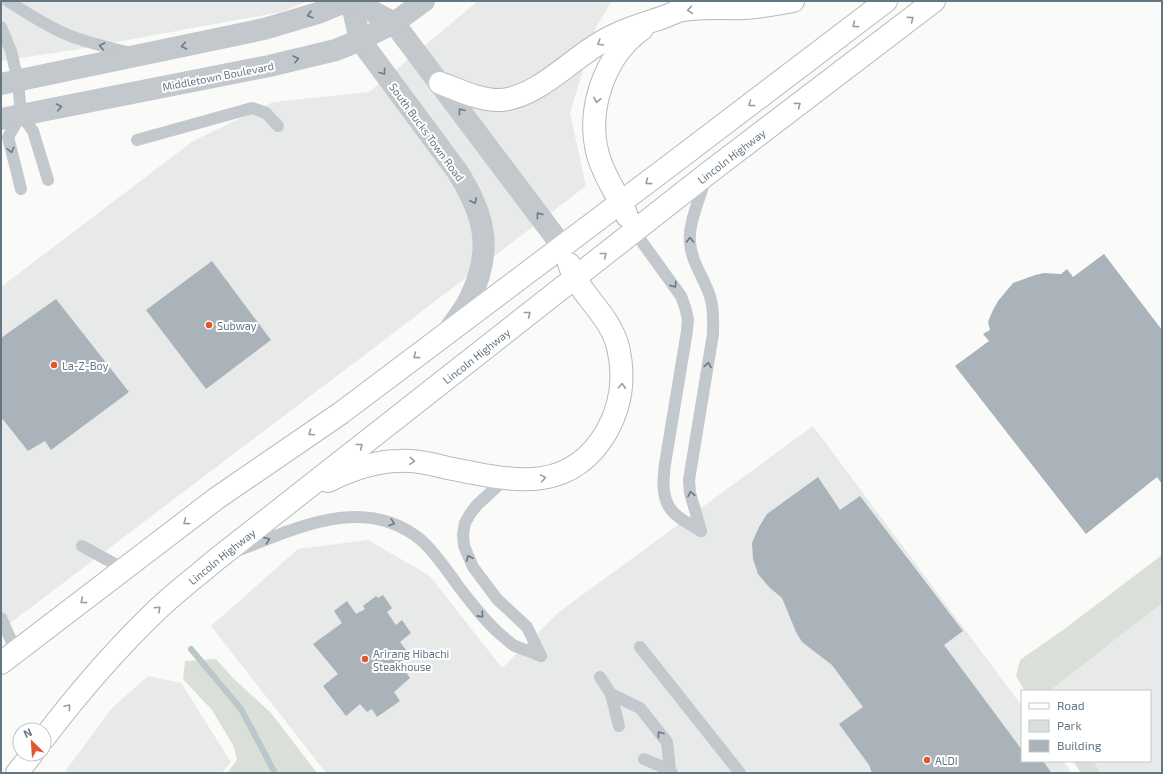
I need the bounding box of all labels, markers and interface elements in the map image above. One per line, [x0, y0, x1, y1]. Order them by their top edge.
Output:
one-way arrow [686, 5, 693, 14]
one-way arrow [307, 11, 314, 19]
one-way arrow [906, 17, 913, 24]
one-way arrow [852, 20, 859, 27]
one-way arrow [597, 38, 604, 45]
one-way arrow [181, 41, 187, 49]
one-way arrow [99, 42, 105, 50]
one-way arrow [293, 56, 300, 64]
street label: Middletown Boulevard [161, 59, 275, 93]
one-way arrow [378, 67, 385, 74]
street label: South Bucks Town Road [387, 80, 467, 184]
one-way arrow [594, 96, 602, 103]
one-way arrow [749, 99, 756, 106]
one-way arrow [56, 103, 62, 111]
one-way arrow [793, 103, 800, 110]
one-way arrow [459, 109, 466, 116]
street label: Lincoln Highway [694, 126, 768, 186]
one-way arrow [7, 147, 15, 153]
one-way arrow [645, 177, 652, 184]
one-way arrow [469, 196, 477, 204]
one-way arrow [537, 213, 544, 220]
one-way arrow [686, 237, 694, 243]
one-way arrow [600, 252, 607, 259]
one-way arrow [669, 281, 676, 288]
one-way arrow [524, 311, 531, 319]
place label: Subway [217, 319, 257, 332]
marker: Subway [204, 320, 214, 330]
street label: Lincoln Highway [440, 325, 512, 386]
one-way arrow [413, 351, 420, 359]
place label: La-Z-Boy [62, 359, 109, 372]
marker: La-Z-Boy [49, 360, 59, 370]
one-way arrow [703, 362, 711, 368]
one-way arrow [617, 383, 626, 389]
one-way arrow [308, 428, 315, 436]
one-way arrow [355, 444, 362, 451]
one-way arrow [409, 457, 415, 466]
one-way arrow [540, 474, 547, 483]
one-way arrow [687, 490, 696, 497]
one-way arrow [183, 517, 190, 524]
one-way arrow [389, 519, 396, 527]
street label: Lincoln Highway [185, 525, 258, 587]
one-way arrow [263, 536, 270, 545]
one-way arrow [466, 555, 474, 563]
one-way arrow [80, 596, 87, 603]
one-way arrow [154, 607, 161, 614]
one-way arrow [476, 610, 484, 618]
place label: Arirang Hibachi Steakhouse [373, 647, 449, 673]
marker: Arirang Hibachi Steakhouse [360, 654, 370, 664]
legend [1021, 690, 1151, 762]
text: Road [1057, 698, 1085, 712]
one-way arrow [64, 705, 71, 712]
text: Park [1057, 718, 1082, 732]
north arrow [12, 722, 52, 762]
text: N [21, 725, 34, 740]
one-way arrow [658, 731, 665, 739]
text: Building [1057, 738, 1102, 752]
place label: ALDI [935, 754, 958, 767]
marker: ALDI [922, 755, 932, 765]

